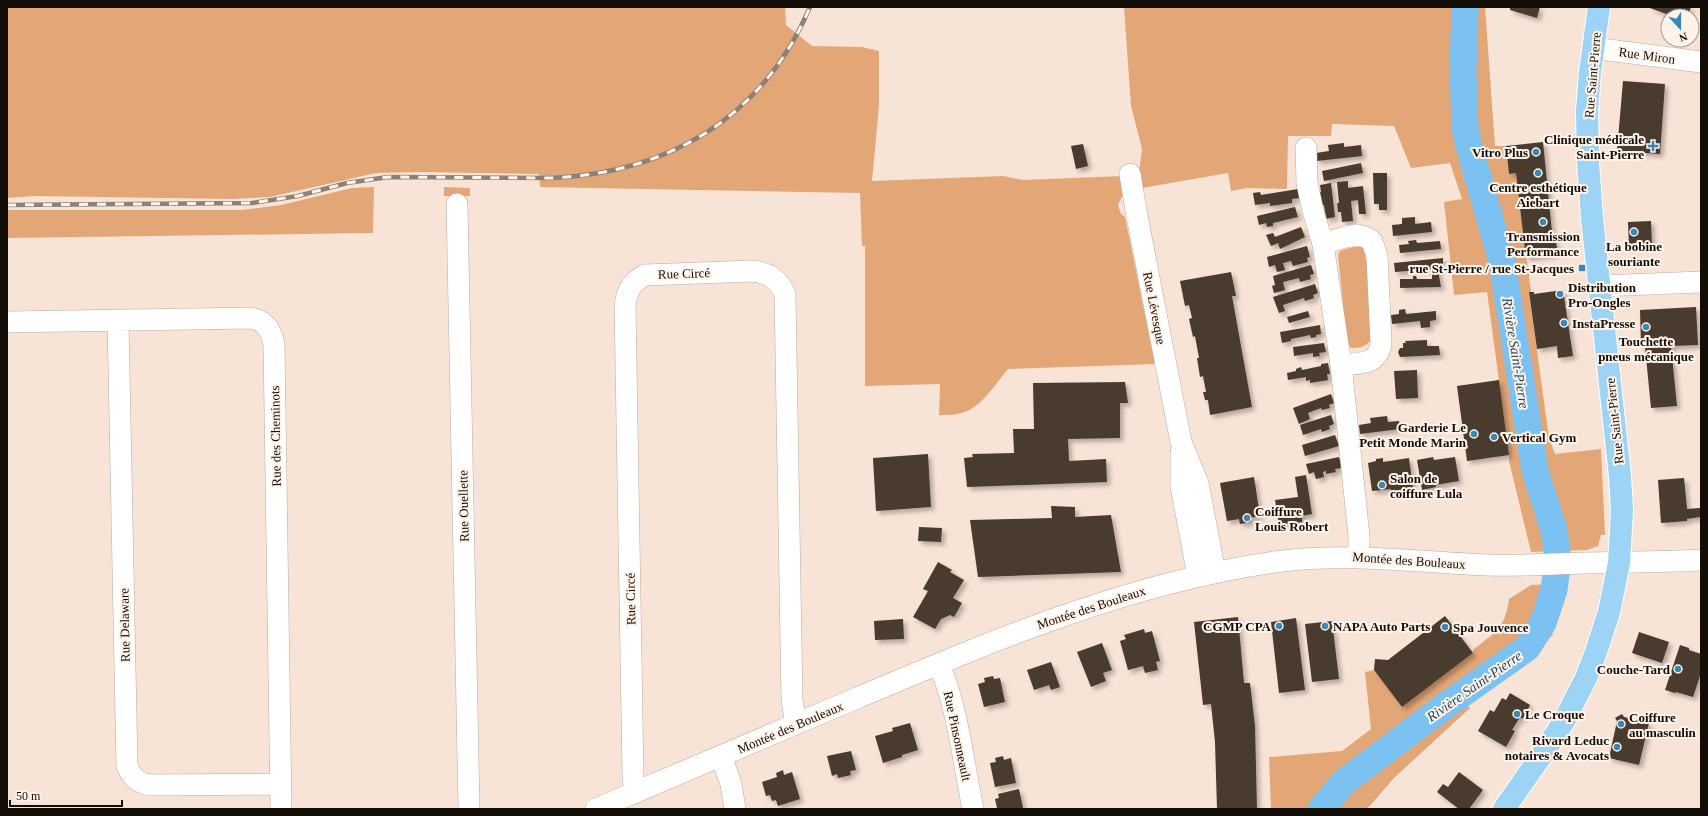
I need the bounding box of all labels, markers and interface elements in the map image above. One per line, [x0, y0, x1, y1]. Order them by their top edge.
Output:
north arrow [1660, 8, 1700, 48]
text: N [1678, 30, 1689, 44]
street label: Rue Saint-Pierre [1581, 31, 1604, 119]
street label: Rue Miron [1618, 44, 1677, 67]
place label: Clinique médicale Saint-Pierre [1544, 132, 1644, 162]
marker: Clinique médicale Saint-Pierre [1647, 140, 1659, 152]
place label: Vitro Plus [1472, 145, 1528, 160]
marker: Vitro Plus [1531, 147, 1541, 157]
marker: Centre esthétique Aiebart [1533, 168, 1543, 178]
place label: Centre esthétique Aiebart [1489, 180, 1587, 210]
marker: Transmission Performance [1538, 217, 1548, 227]
marker: La bobine souriante [1629, 227, 1639, 237]
place label: Transmission Performance [1506, 229, 1581, 259]
place label: La bobine souriante [1606, 239, 1662, 269]
place label: rue St-Pierre / rue St-Jacques [1410, 261, 1574, 276]
marker: rue St-Pierre / rue St-Jacques [1577, 263, 1587, 273]
street label: Rue Circé [658, 265, 711, 282]
street label: Rue Lévesque [1140, 270, 1169, 346]
place label: Distribution Pro-Ongles [1568, 280, 1637, 310]
marker: Distribution Pro-Ongles [1555, 289, 1565, 299]
water label: Rivière Saint-Pierre [1499, 296, 1532, 410]
place label: InstaPresse [1572, 316, 1636, 331]
marker: InstaPresse [1559, 318, 1569, 328]
marker: Touchette pneus mécanique [1641, 322, 1651, 332]
place label: Touchette pneus mécanique [1598, 334, 1694, 364]
street label: Rue Saint-Pierre [1603, 377, 1626, 465]
street label: Rue des Cheminots [267, 385, 284, 487]
place label: Garderie Le Petit Monde Marin [1359, 420, 1467, 450]
marker: Garderie Le Petit Monde Marin [1469, 429, 1479, 439]
place label: Vertical Gym [1502, 430, 1576, 445]
marker: Vertical Gym [1489, 432, 1499, 442]
street label: Rue Ouellette [455, 470, 472, 542]
place label: Salon de coiffure Lula [1390, 471, 1463, 501]
marker: Salon de coiffure Lula [1377, 480, 1387, 490]
place label: Coiffure Louis Robert [1255, 504, 1329, 534]
marker: Coiffure Louis Robert [1242, 513, 1252, 523]
street label: Montée des Bouleaux [1352, 549, 1467, 572]
street label: Rue Circé [623, 572, 638, 625]
street label: Montée des Bouleaux [1035, 583, 1148, 632]
street label: Rue Delaware [116, 588, 133, 662]
place label: CGMP CPA [1203, 619, 1272, 634]
place label: NAPA Auto Parts [1333, 619, 1430, 634]
place label: Spa Jouvence [1453, 620, 1529, 635]
marker: CGMP CPA [1274, 621, 1284, 631]
marker: NAPA Auto Parts [1320, 621, 1330, 631]
marker: Spa Jouvence [1440, 622, 1450, 632]
water label: Rivière Saint-Pierre [1423, 648, 1524, 725]
place label: Couche-Tard [1597, 662, 1671, 677]
marker: Couche-Tard [1673, 664, 1683, 674]
street label: Rue Pinsonneault [941, 690, 974, 783]
street label: Montée des Bouleaux [735, 698, 846, 757]
place label: Le Croque [1525, 707, 1585, 722]
marker: Le Croque [1512, 709, 1522, 719]
place label: Coiffure au masculin [1629, 710, 1697, 740]
marker: Coiffure au masculin [1616, 719, 1626, 729]
place label: Rivard Leduc notaires & Avocats [1505, 733, 1609, 763]
marker: Rivard Leduc notaires & Avocats [1612, 742, 1622, 752]
scale bar [10, 782, 122, 808]
text: 50 m [16, 789, 41, 803]

